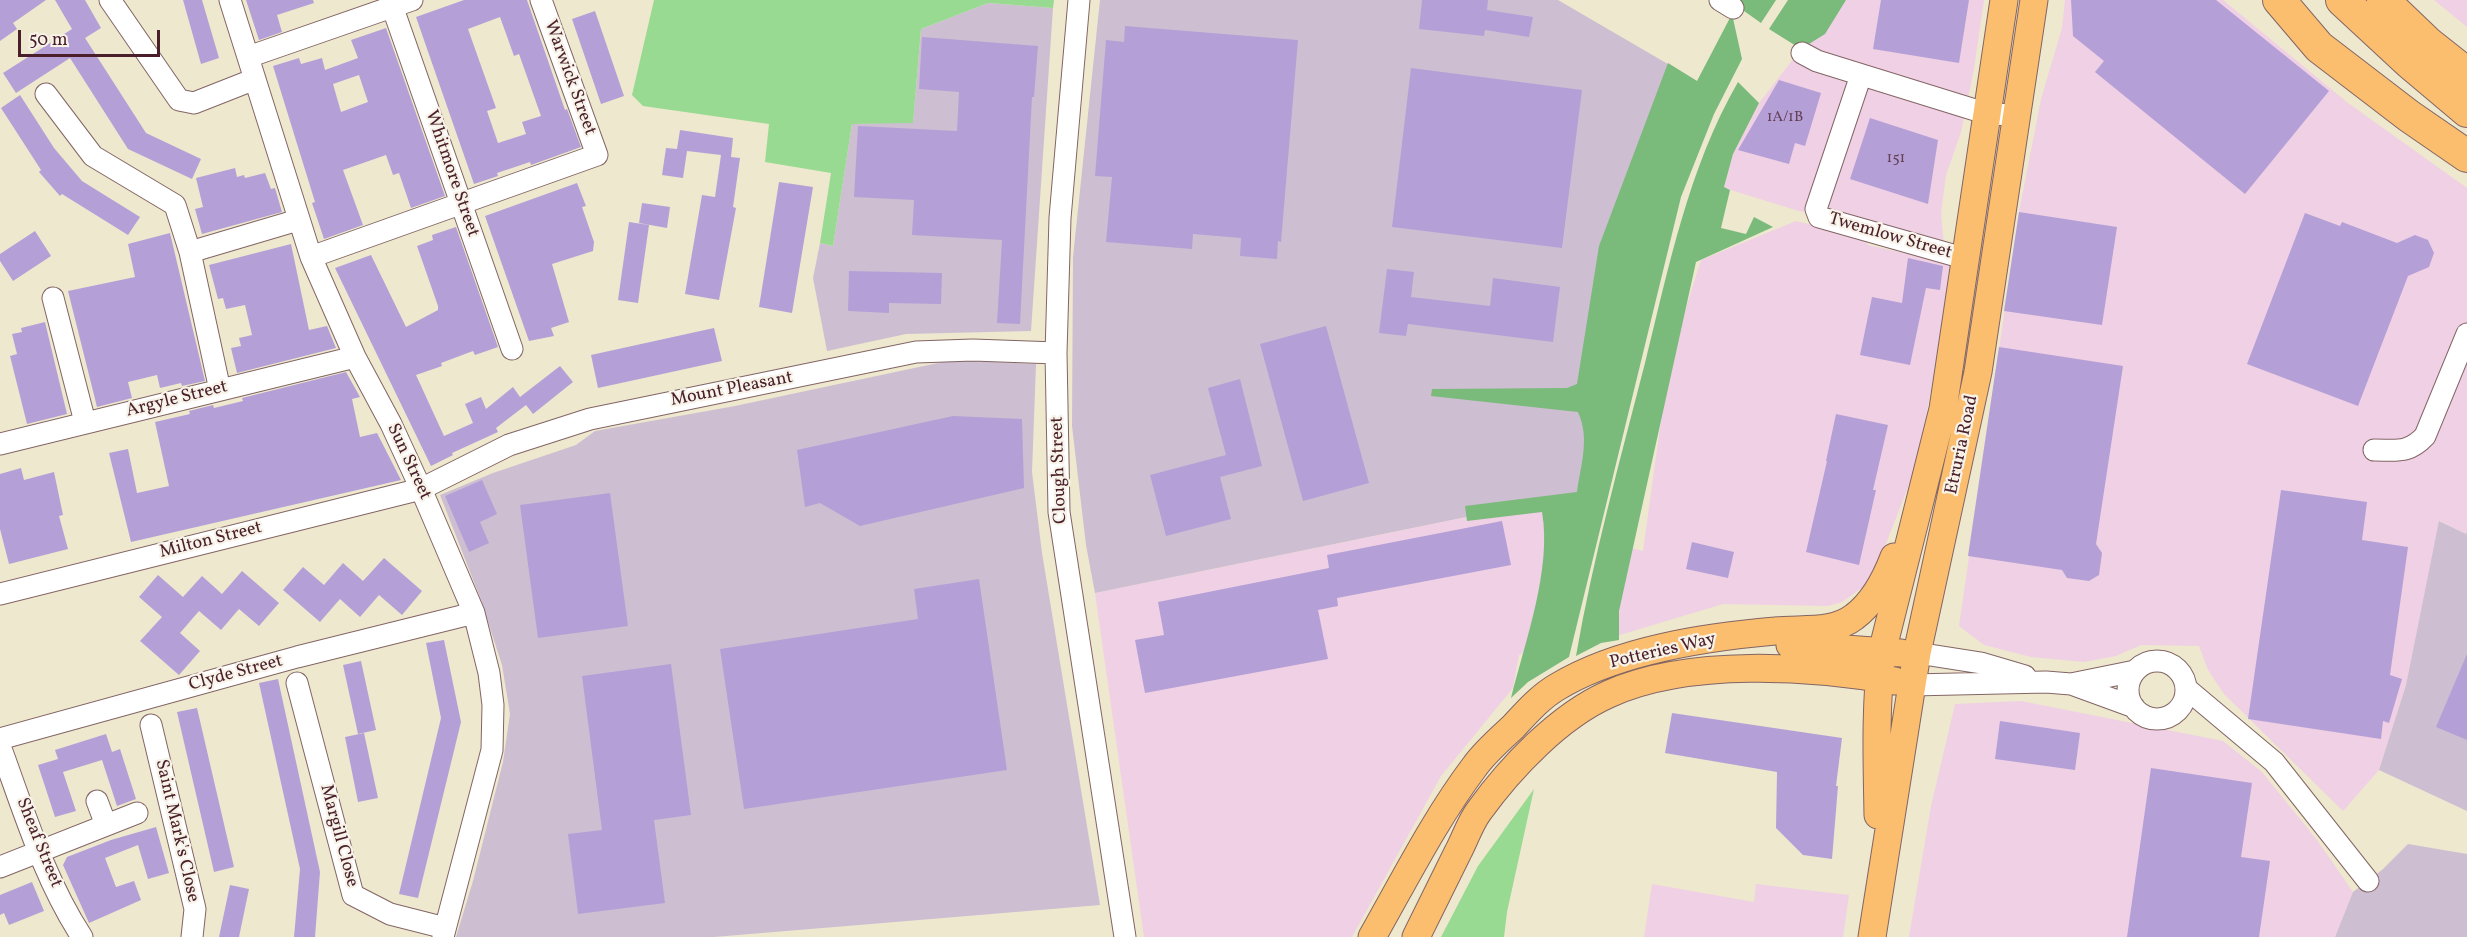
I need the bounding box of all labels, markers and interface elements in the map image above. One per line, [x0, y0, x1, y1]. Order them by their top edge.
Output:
scale bar [21, 18, 164, 56]
street label: Warwick Street [538, 18, 600, 138]
text: 50 m [29, 28, 68, 53]
street label: Whitmore Street [419, 108, 483, 240]
house number: 1A/1B [1767, 109, 1803, 127]
house number: 151 [1887, 150, 1905, 168]
street label: Twemlow Street [1826, 209, 1954, 265]
street label: Mount Pleasant [669, 368, 795, 412]
street label: Argyle Street [124, 377, 230, 423]
street label: Etruria Road [1942, 393, 1984, 497]
street label: Clough Street [1047, 416, 1073, 524]
street label: Sun Street [381, 420, 435, 504]
street label: Milton Street [158, 518, 264, 564]
street label: Potteries Way [1608, 629, 1718, 675]
street label: Clyde Street [187, 651, 285, 697]
street label: Saint Mark's Close [149, 758, 203, 904]
street label: Margill Close [314, 782, 362, 890]
street label: Sheaf Street [10, 795, 66, 891]

